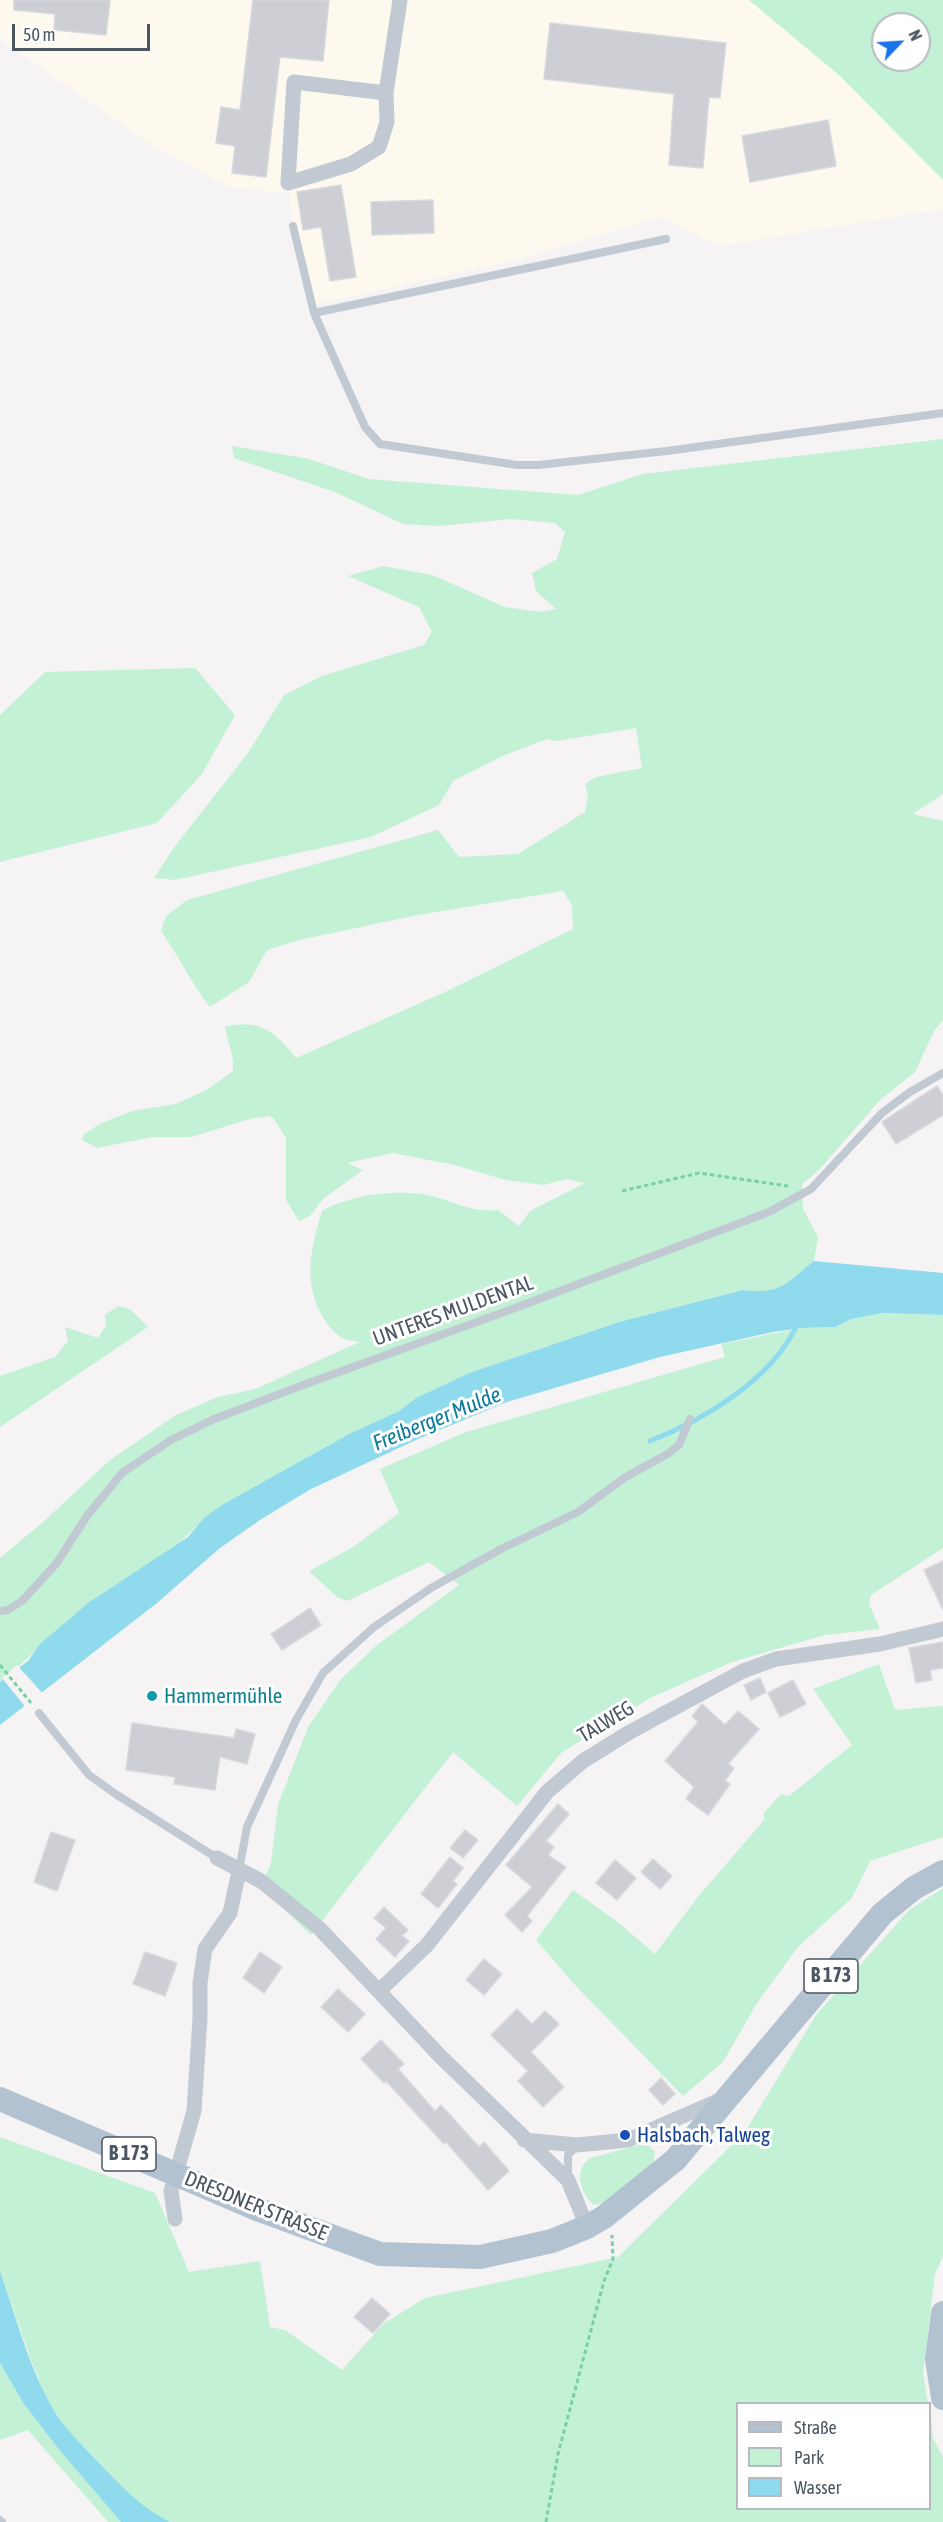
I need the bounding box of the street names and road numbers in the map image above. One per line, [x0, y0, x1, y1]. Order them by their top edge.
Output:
street label: UNTERES MULDENTAL [369, 1270, 537, 1352]
street label: TALWEG [573, 1696, 639, 1748]
road number: B 173 [804, 1959, 858, 1993]
road number: B 173 [102, 2137, 156, 2171]
street label: DRESDNER STRASSE [181, 2166, 331, 2246]

